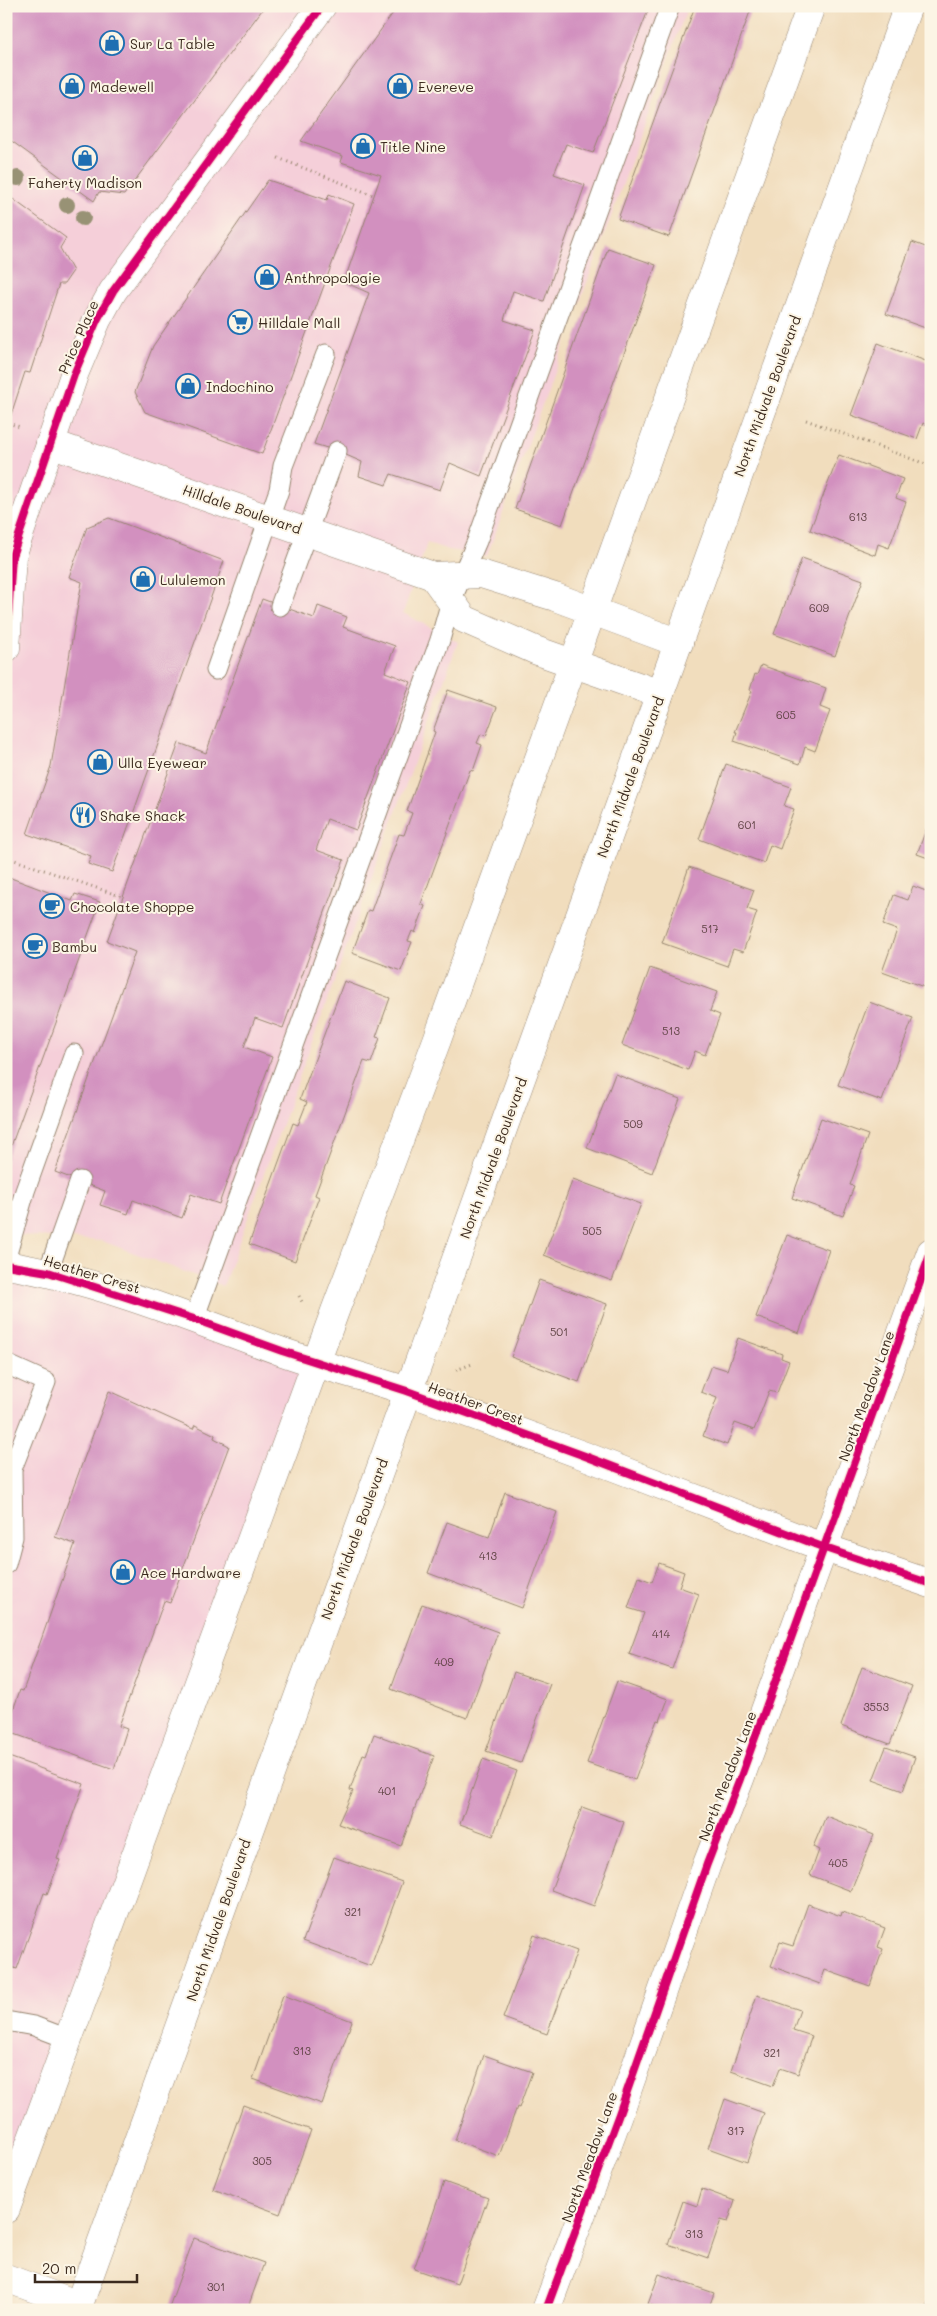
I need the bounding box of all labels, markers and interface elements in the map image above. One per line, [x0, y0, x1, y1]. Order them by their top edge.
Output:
shop icon: Sur La Table [99, 30, 125, 56]
place label: Sur La Table [130, 34, 215, 53]
shop icon: Madewell [59, 73, 85, 99]
shop icon: Evereve [387, 73, 413, 99]
place label: Madewell [90, 77, 154, 96]
place label: Evereve [418, 77, 474, 96]
shop icon: Title Nine [350, 133, 376, 159]
place label: Title Nine [380, 137, 446, 156]
shop icon: Faherty Madison [72, 145, 98, 171]
place label: Faherty Madison [28, 173, 142, 192]
shop icon: Anthropologie [254, 264, 280, 290]
place label: Anthropologie [284, 268, 381, 287]
street label: Price Place [53, 297, 103, 377]
supermarket icon: Hilldale Mall [227, 309, 253, 335]
place label: Hilldale Mall [258, 313, 340, 332]
street label: North Midvale Boulevard [729, 313, 805, 479]
shop icon: Indochino [175, 373, 201, 399]
place label: Indochino [206, 377, 274, 396]
street label: Hilldale Boulevard [180, 480, 304, 538]
house number: 613 [849, 509, 868, 524]
shop icon: Lululemon [130, 566, 156, 592]
place label: Lululemon [160, 570, 226, 589]
house number: 609 [809, 600, 829, 615]
street label: North Midvale Boulevard [592, 694, 668, 860]
house number: 605 [776, 707, 796, 722]
shop icon: Ulla Eyewear [87, 749, 113, 775]
place label: Ulla Eyewear [118, 753, 207, 772]
restaurant icon: Shake Shack [70, 802, 96, 828]
place label: Shake Shack [100, 806, 185, 825]
house number: 601 [738, 817, 756, 832]
cafe icon: Chocolate Shoppe [39, 893, 65, 919]
place label: Chocolate Shoppe [70, 897, 194, 916]
house number: 517 [701, 921, 719, 936]
cafe icon: Bambu [22, 933, 48, 959]
place label: Bambu [52, 937, 97, 956]
house number: 513 [662, 1023, 680, 1038]
street label: North Midvale Boulevard [455, 1075, 531, 1241]
house number: 509 [623, 1116, 643, 1131]
house number: 505 [582, 1223, 602, 1238]
street label: Heather Crest [41, 1250, 143, 1298]
house number: 501 [550, 1324, 568, 1339]
street label: North Meadow Lane [834, 1328, 898, 1464]
street label: Heather Crest [426, 1377, 526, 1429]
street label: North Midvale Boulevard [316, 1456, 392, 1622]
house number: 413 [479, 1548, 497, 1563]
shop icon: Ace Hardware [110, 1559, 136, 1585]
place label: Ace Hardware [140, 1563, 241, 1582]
house number: 414 [652, 1626, 670, 1641]
house number: 409 [434, 1654, 454, 1669]
house number: 3553 [863, 1699, 889, 1714]
street label: North Meadow Lane [693, 1708, 761, 1844]
house number: 401 [378, 1783, 396, 1798]
street label: North Midvale Boulevard [181, 1836, 255, 2004]
house number: 405 [828, 1855, 848, 1870]
house number: 321 [344, 1904, 362, 1919]
house number: 313 [293, 2043, 311, 2058]
house number: 321 [763, 2045, 781, 2060]
street label: North Meadow Lane [557, 2089, 621, 2225]
house number: 317 [727, 2123, 745, 2138]
house number: 305 [252, 2153, 272, 2168]
house number: 313 [685, 2226, 703, 2241]
scale bar [35, 2251, 138, 2283]
text: 20 m [42, 2258, 76, 2278]
house number: 301 [207, 2279, 225, 2294]

